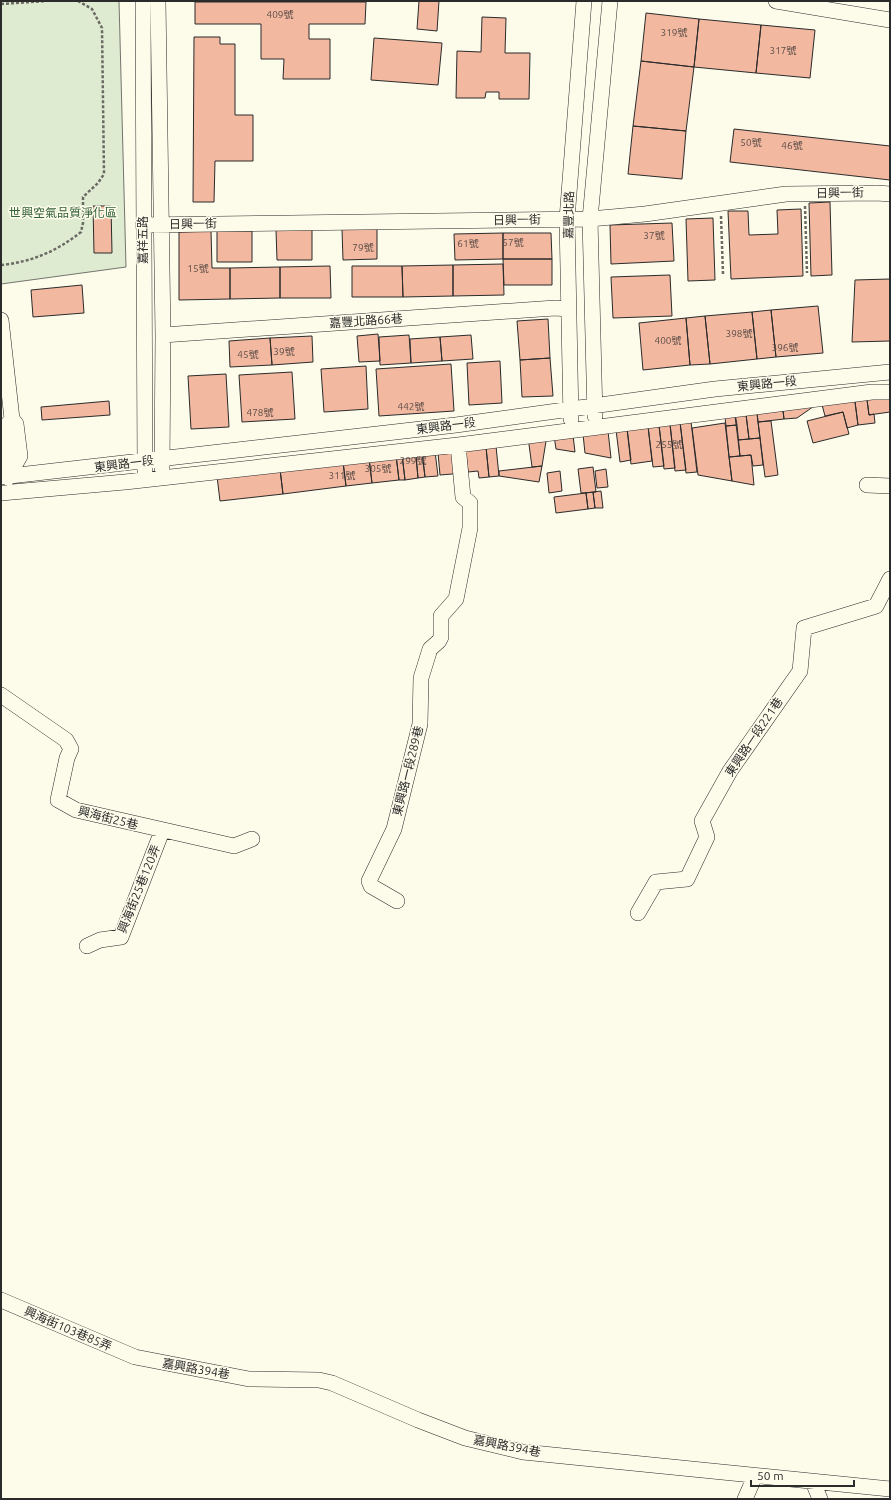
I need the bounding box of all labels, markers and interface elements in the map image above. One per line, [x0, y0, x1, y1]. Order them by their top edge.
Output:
house number: 409號 [267, 9, 293, 20]
house number: 319號 [661, 27, 687, 38]
house number: 317號 [770, 45, 796, 56]
house number: 50號 [740, 137, 762, 148]
house number: 46號 [781, 140, 803, 151]
street label: 日興一街 [816, 186, 864, 199]
street label: 嘉豐北路 [562, 191, 575, 239]
park label: 世興空氣品質淨化區 [9, 206, 117, 219]
street label: 日興一街 [493, 213, 541, 226]
street label: 嘉祥五路 [136, 216, 149, 264]
street label: 日興一街 [169, 217, 217, 230]
house number: 37號 [643, 230, 665, 241]
house number: 57號 [502, 237, 524, 248]
house number: 61號 [457, 238, 479, 249]
house number: 79號 [352, 242, 374, 253]
house number: 15號 [187, 263, 209, 274]
street label: 嘉豐北路66巷 [329, 311, 403, 330]
house number: 398號 [726, 328, 752, 339]
house number: 400號 [655, 335, 681, 346]
house number: 396號 [772, 342, 798, 353]
house number: 39號 [273, 346, 295, 357]
house number: 45號 [237, 349, 259, 360]
street label: 東興路一段 [736, 374, 797, 393]
house number: 442號 [398, 401, 424, 412]
house number: 478號 [247, 407, 273, 418]
street label: 東興路一段 [415, 415, 477, 436]
house number: 255號 [656, 439, 682, 450]
street label: 東興路一段 [93, 453, 155, 474]
house number: 299號 [400, 455, 426, 466]
house number: 305號 [365, 463, 391, 474]
house number: 311號 [329, 470, 355, 481]
street label: 東興路一段221巷 [722, 695, 785, 779]
street label: 東興路一段289巷 [390, 725, 425, 817]
street label: 興海街25巷 [77, 804, 140, 831]
street label: 興海街25巷120弄 [115, 843, 162, 935]
street label: 興海街103巷85弄 [22, 1304, 114, 1353]
street label: 嘉興路394巷 [161, 1356, 231, 1381]
street label: 嘉興路394巷 [472, 1433, 542, 1458]
scale bar [751, 1462, 854, 1488]
text: 50 m [757, 1469, 784, 1482]

